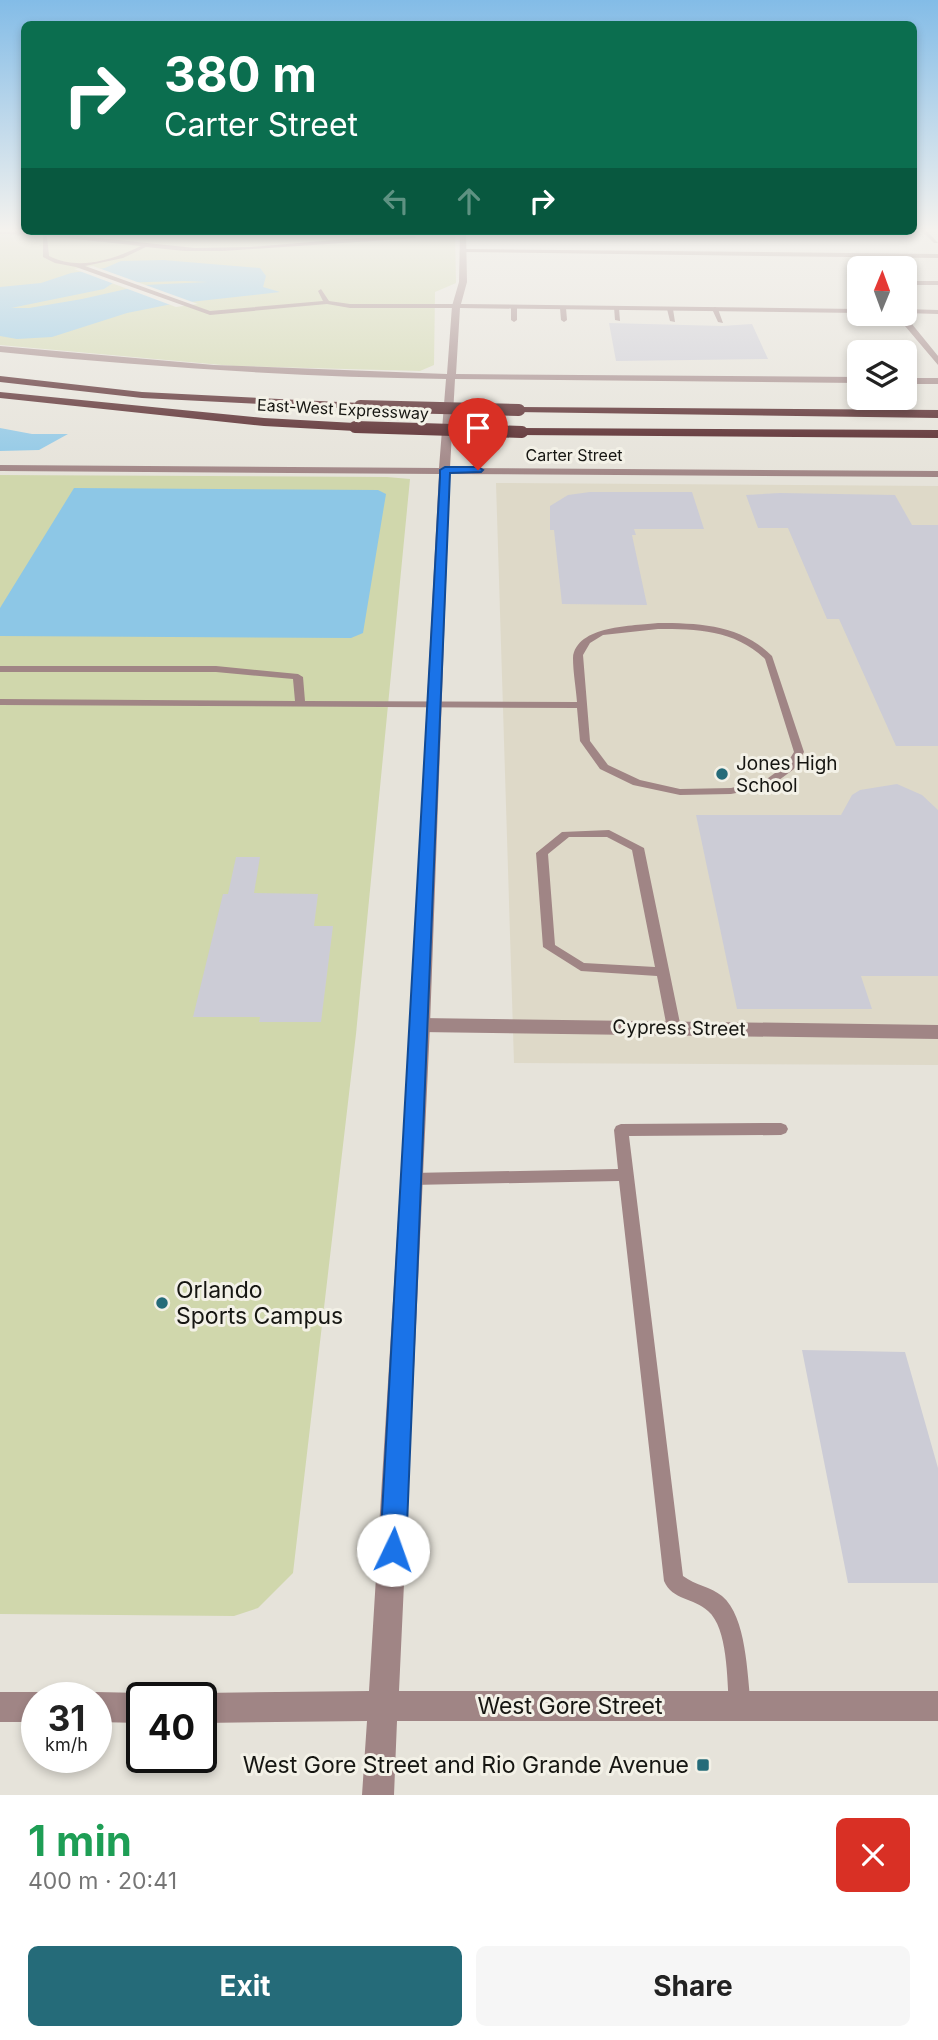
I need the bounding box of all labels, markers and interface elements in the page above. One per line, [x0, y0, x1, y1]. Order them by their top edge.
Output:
text: 380 m [164, 45, 317, 104]
icon: right [49, 49, 140, 140]
text: Carter Street [164, 105, 358, 144]
icon: left [377, 182, 415, 220]
icon: ahead [450, 182, 488, 220]
icon: right [523, 182, 561, 220]
north arrow [847, 256, 917, 326]
map controls [847, 256, 917, 410]
button: layers [847, 340, 917, 410]
street label: East-West Expressway [257, 395, 429, 423]
pin [448, 398, 508, 470]
icon: arrive [459, 409, 497, 447]
street label: Carter Street [525, 445, 623, 465]
place label: Jones High School [736, 752, 838, 797]
marker: Jones High School [714, 766, 730, 782]
street label: Cypress Street [612, 1015, 746, 1041]
place label: Orlando Sports Campus [176, 1276, 343, 1330]
marker: Orlando Sports Campus [154, 1295, 170, 1311]
position arrow [356, 1513, 430, 1587]
speed limit sign: 40 [126, 1682, 217, 1773]
street label: West Gore Street [477, 1692, 663, 1720]
text: 31 [48, 1697, 85, 1739]
text: km/h [45, 1734, 88, 1755]
place label: West Gore Street and Rio Grande Avenue [243, 1751, 689, 1779]
marker: West Gore Street and Rio Grande Avenue [695, 1757, 711, 1773]
text: 1 min [28, 1815, 132, 1866]
button: close [836, 1818, 910, 1892]
text: 400 m · 20:41 [28, 1867, 177, 1895]
button: Exit [28, 1946, 462, 2026]
button: Share [476, 1946, 910, 2026]

